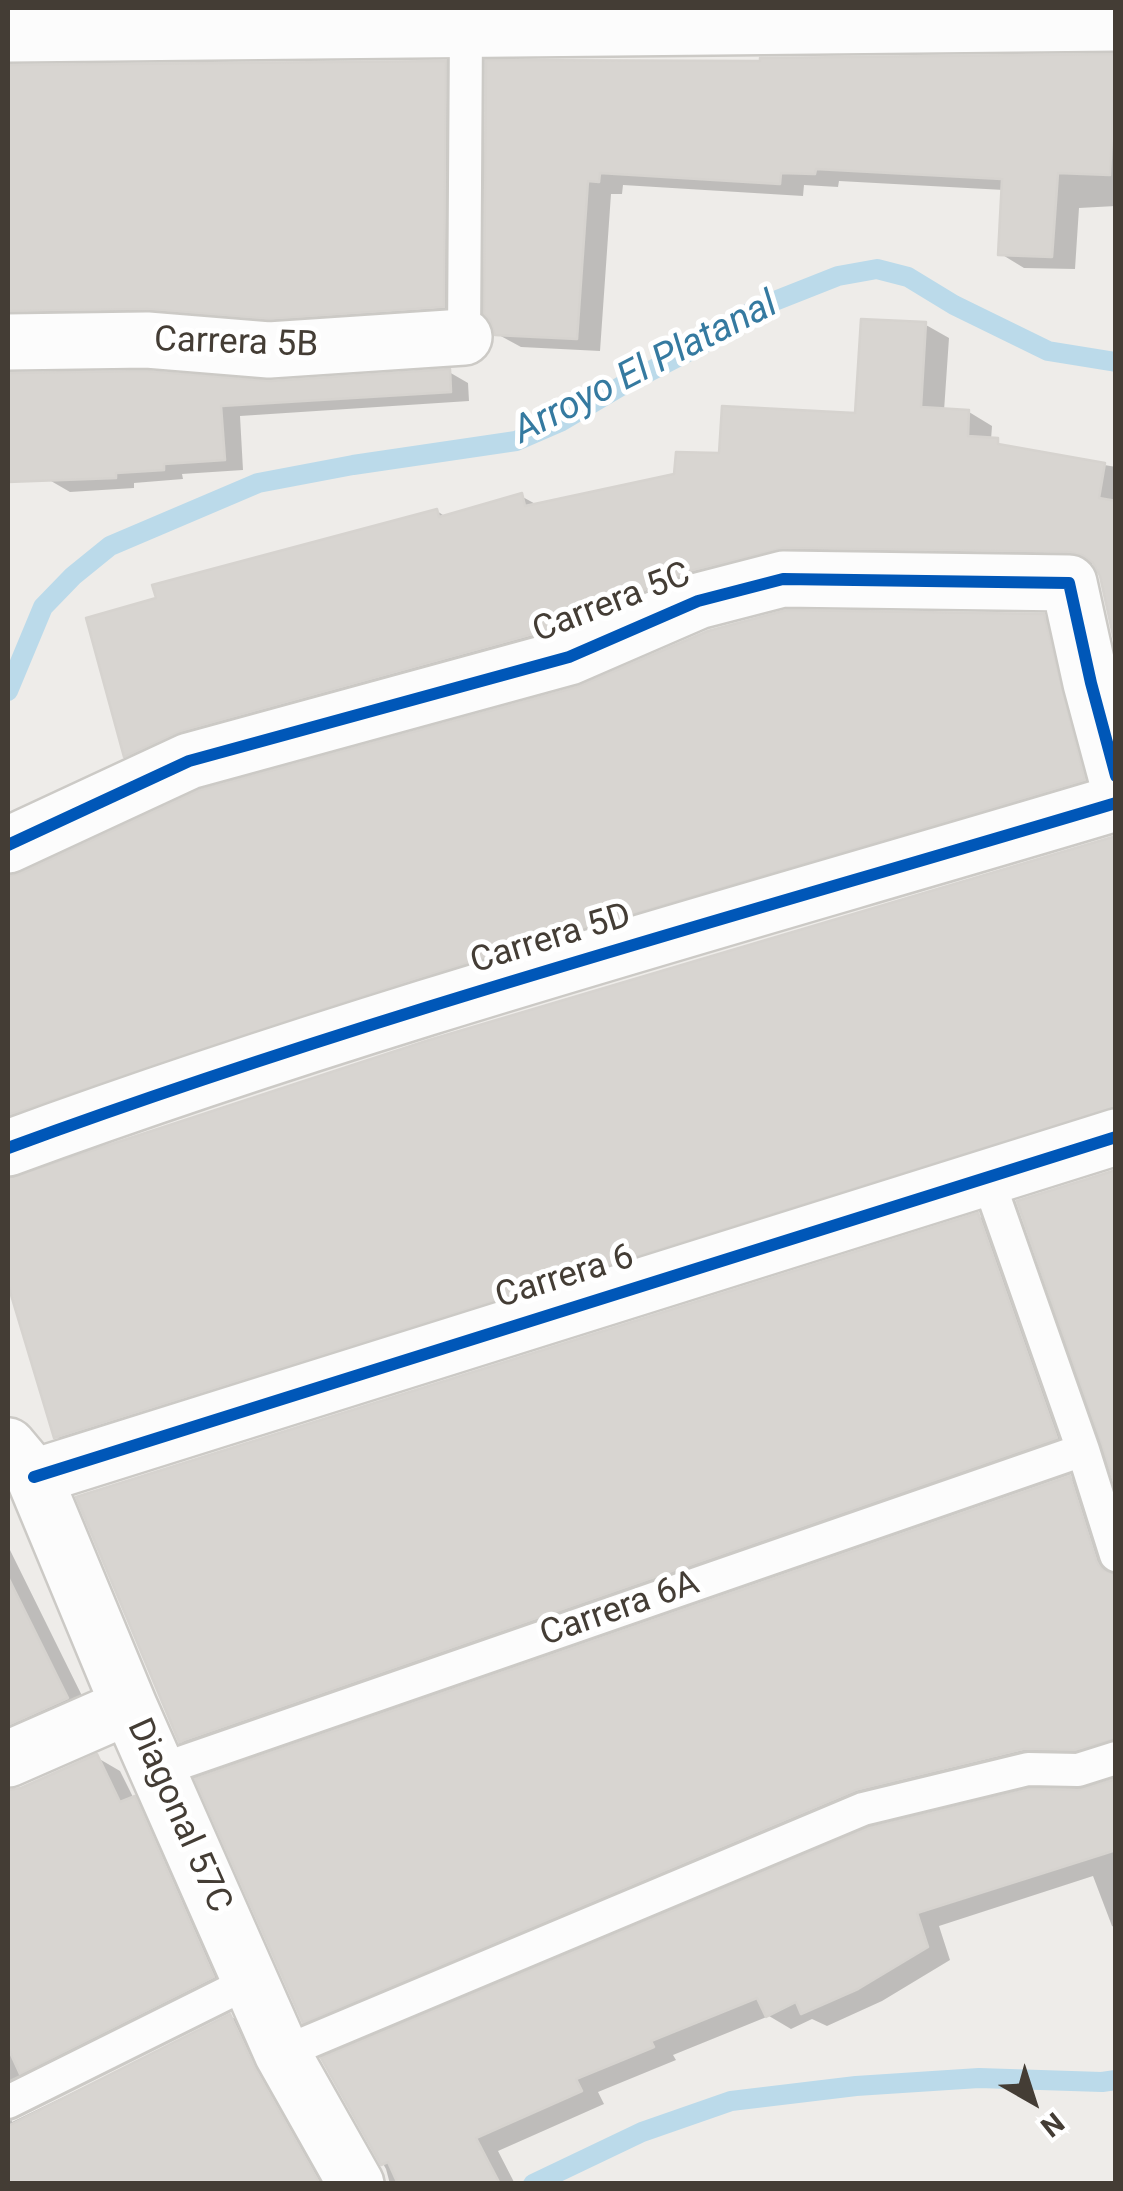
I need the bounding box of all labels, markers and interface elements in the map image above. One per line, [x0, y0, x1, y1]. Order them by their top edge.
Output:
water label: Arroyo El Platanal [506, 283, 786, 455]
street label: Carrera 5B [153, 320, 319, 368]
street label: Carrera 5C [527, 555, 697, 653]
street label: Carrera 5D [466, 896, 636, 984]
street label: Carrera 6 [491, 1237, 639, 1319]
street label: Carrera 6A [535, 1563, 705, 1657]
street label: Diagonal 57C [117, 1713, 239, 1919]
north arrow [983, 2051, 1083, 2151]
text: N [1034, 2106, 1070, 2144]

